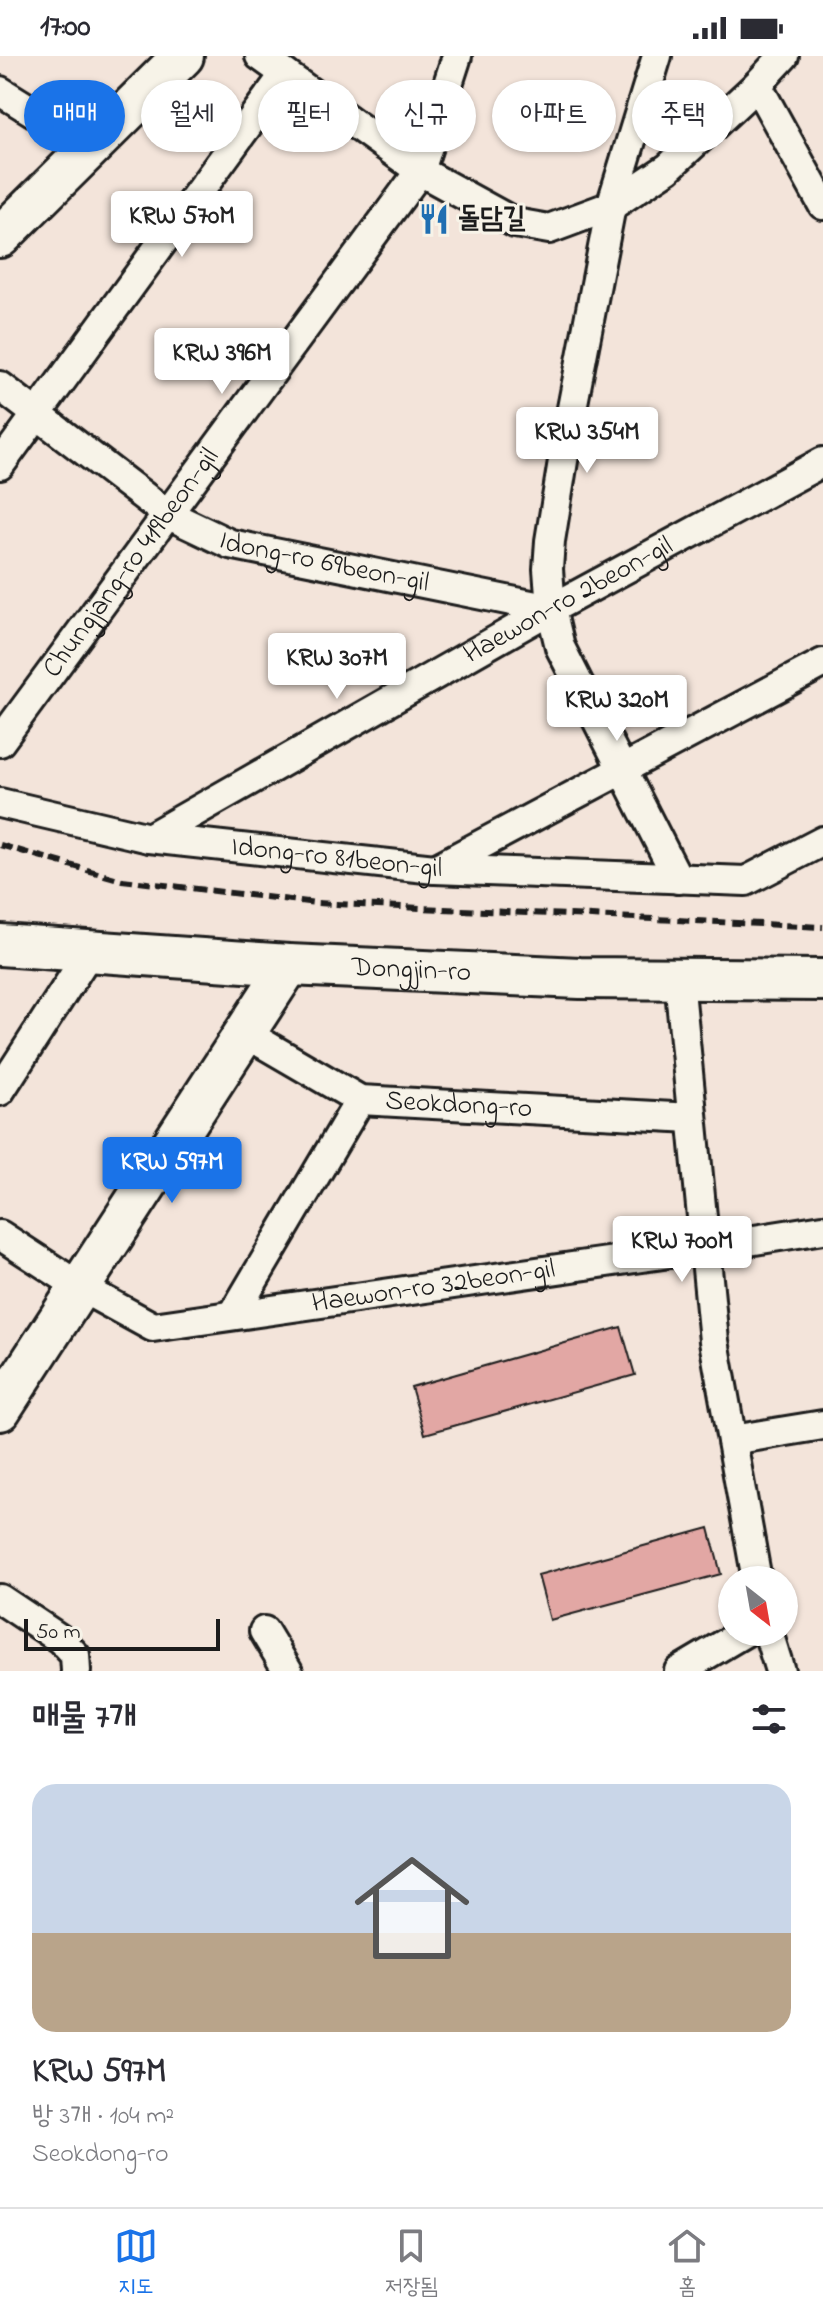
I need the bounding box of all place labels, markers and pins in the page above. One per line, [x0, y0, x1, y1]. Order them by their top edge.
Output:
pin: KRW 570M [99, 191, 265, 259]
place label: 돌담길 [458, 199, 526, 240]
restaurant icon: 돌담길 [417, 202, 451, 236]
pin: KRW 396M [139, 328, 305, 396]
pin: KRW 354M [504, 407, 670, 475]
pin: KRW 307M [254, 633, 420, 701]
pin: KRW 320M [534, 675, 700, 743]
pin: KRW 597M [89, 1137, 255, 1205]
pin: KRW 700M [599, 1216, 765, 1284]

